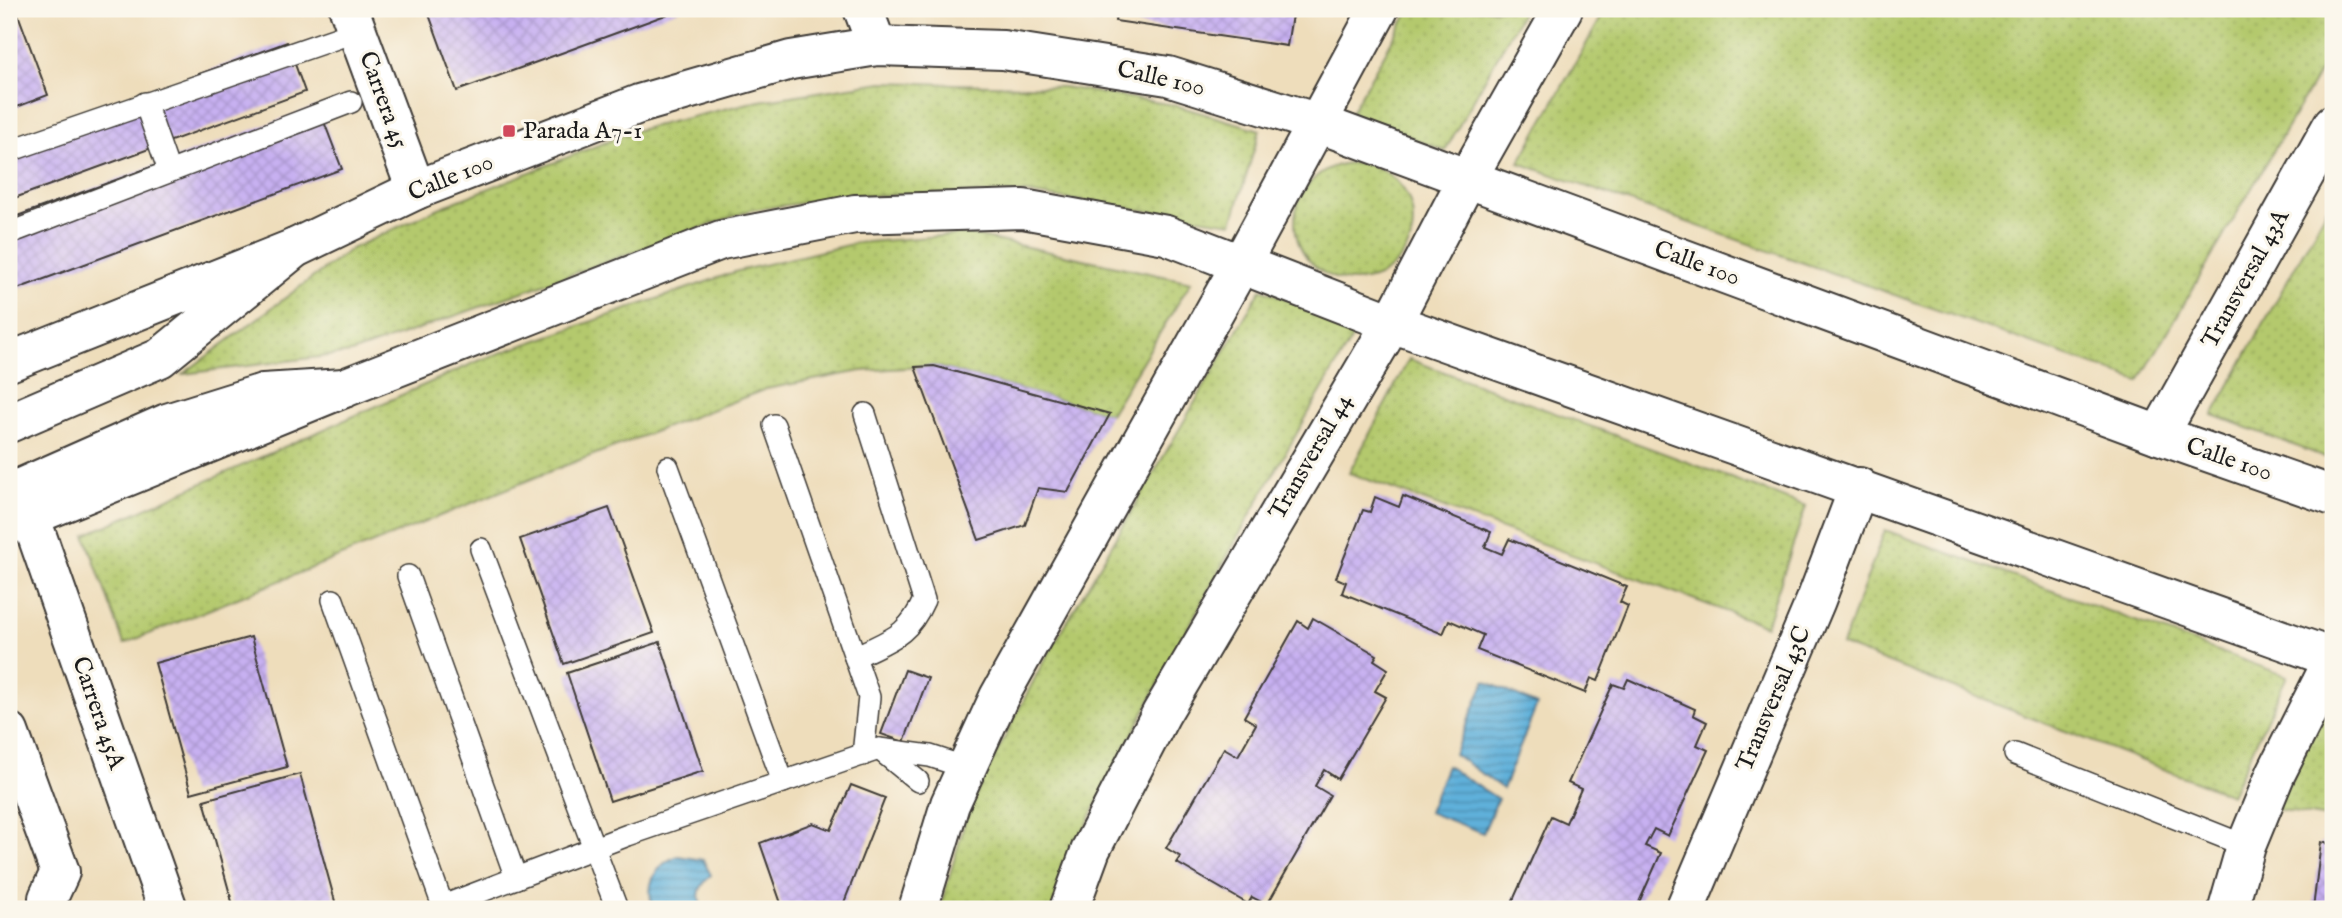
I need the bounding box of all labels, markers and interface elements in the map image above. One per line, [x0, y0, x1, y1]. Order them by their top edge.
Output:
street label: Carrera 45 [351, 47, 415, 153]
street label: Calle 100 [1114, 54, 1208, 104]
place label: Parada A7-1 [523, 116, 642, 147]
marker: Parada A7-1 [501, 123, 517, 139]
street label: Calle 100 [404, 147, 498, 209]
street label: Transversal 43A [2195, 203, 2297, 354]
street label: Calle 100 [1650, 234, 1744, 294]
street label: Transversal 44 [1262, 388, 1360, 526]
street label: Calle 100 [2182, 431, 2276, 489]
street label: Transversal 43C [1729, 622, 1819, 776]
street label: Carrera 45A [64, 653, 132, 774]

